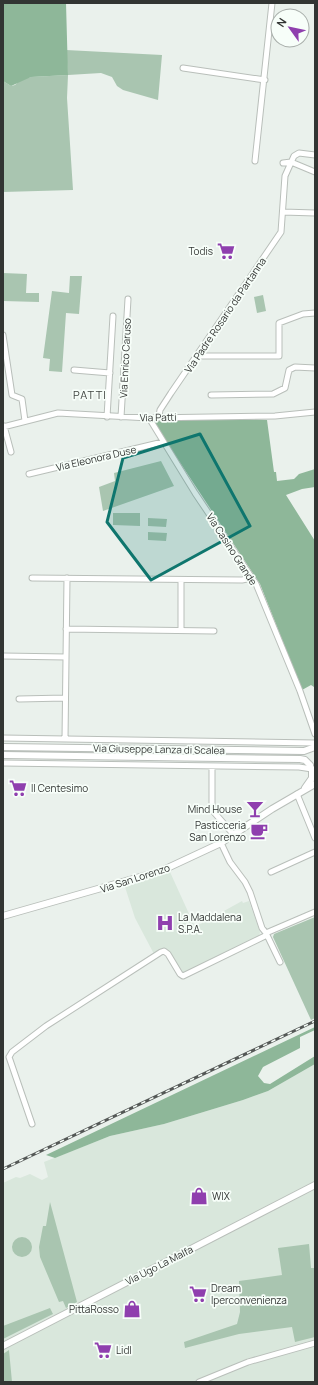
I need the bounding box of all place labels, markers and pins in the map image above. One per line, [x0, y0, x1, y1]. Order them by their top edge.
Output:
supermarket icon: Todis [216, 241, 236, 261]
place label: Todis [188, 244, 213, 258]
supermarket icon: Il Centesimo [8, 778, 28, 798]
place label: Il Centesimo [31, 781, 88, 795]
bar icon: Mind House [245, 799, 265, 819]
place label: Mind House [188, 802, 242, 816]
place label: Pasticceria San Lorenzo [189, 818, 246, 844]
cafe icon: Pasticceria San Lorenzo [249, 821, 269, 841]
place label: La Maddalena S.P.A. [178, 910, 242, 936]
hospital icon: La Maddalena S.P.A. [155, 913, 175, 933]
shop icon: WIX [189, 1186, 209, 1206]
place label: WIX [212, 1189, 230, 1203]
place label: Dream Iperconvenienza [211, 1281, 287, 1307]
supermarket icon: Dream Iperconvenienza [188, 1284, 208, 1304]
shop icon: PittaRosso [122, 1299, 142, 1319]
place label: PittaRosso [69, 1302, 119, 1316]
supermarket icon: Lidl [93, 1340, 113, 1360]
place label: Lidl [116, 1343, 132, 1357]

